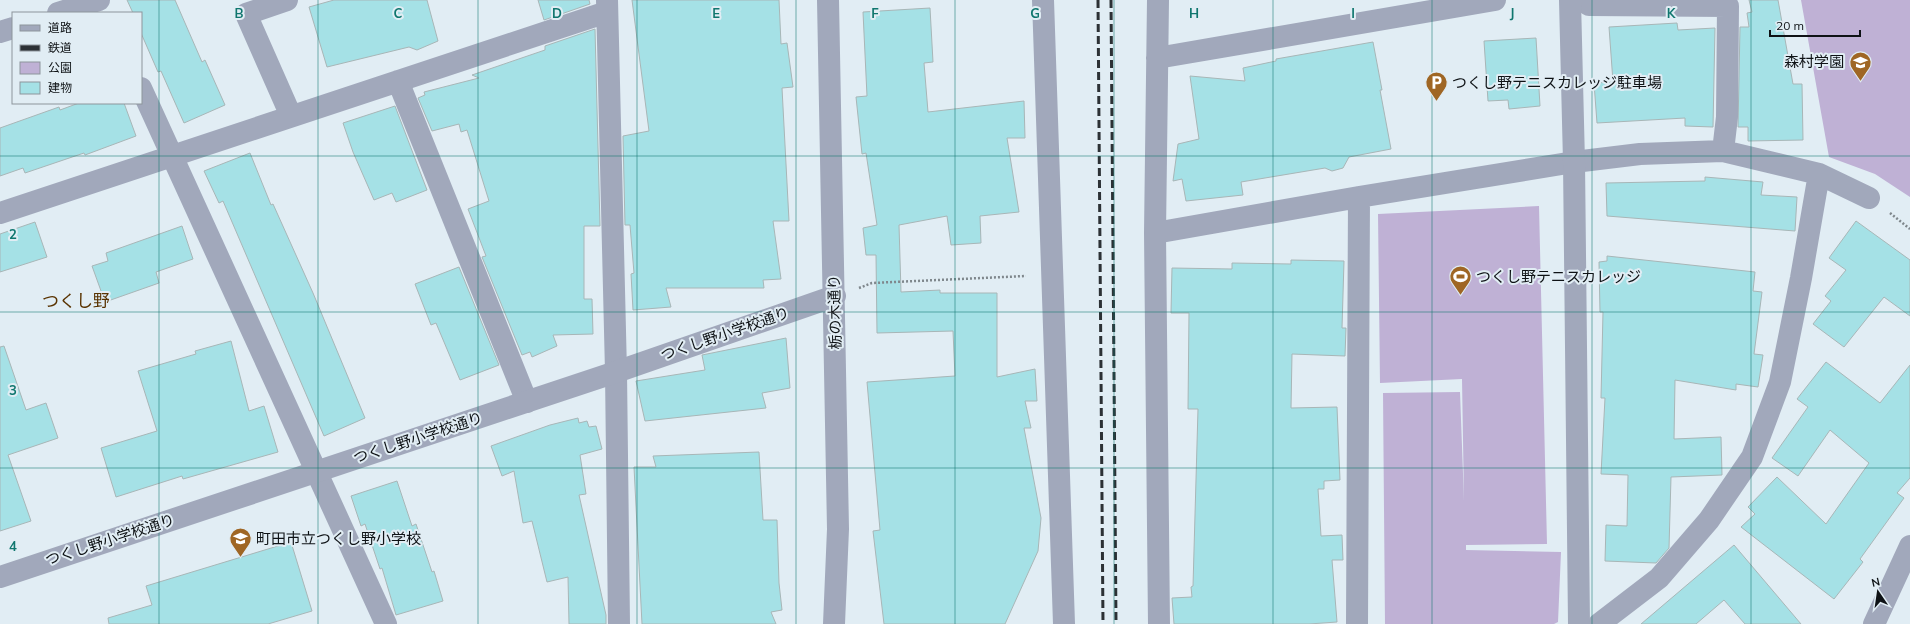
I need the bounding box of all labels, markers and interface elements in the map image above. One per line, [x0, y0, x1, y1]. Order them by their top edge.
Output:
text: B [235, 5, 244, 21]
text: C [394, 5, 403, 21]
text: D [552, 5, 562, 21]
text: E [712, 5, 720, 21]
text: F [871, 5, 879, 21]
text: G [1030, 5, 1040, 21]
text: H [1189, 5, 1199, 21]
text: I [1351, 5, 1355, 21]
text: J [1510, 5, 1514, 21]
text: K [1667, 5, 1677, 21]
legend [12, 12, 142, 104]
scale bar [1770, 12, 1860, 38]
text: 20 m [1776, 18, 1804, 33]
text: 道路 [48, 20, 72, 35]
text: 鉄道 [48, 40, 72, 55]
school or university icon: 森村学園 [1847, 49, 1873, 82]
place label: 森村学園 [1784, 52, 1844, 71]
text: 公園 [48, 60, 72, 75]
parking icon: つくし野テニスカレッジ駐車場 [1423, 70, 1449, 103]
place label: つくし野テニスカレッジ駐車場 [1452, 73, 1662, 92]
text: 建物 [48, 80, 72, 95]
text: 2 [9, 226, 17, 242]
sports icon: つくし野テニスカレッジ [1447, 264, 1473, 297]
place label: つくし野テニスカレッジ [1476, 267, 1641, 286]
street label: 栃の木通り [824, 274, 845, 350]
district label: つくし野 [42, 290, 110, 311]
street label: つくし野小学校通り [658, 303, 792, 364]
text: 3 [9, 382, 17, 398]
street label: つくし野小学校通り [351, 408, 485, 467]
street label: つくし野小学校通り [43, 510, 177, 569]
school or university icon: 町田市立つくし野小学校 [228, 526, 254, 559]
place label: 町田市立つくし野小学校 [256, 529, 421, 548]
text: 4 [9, 538, 17, 554]
north arrow [1858, 572, 1898, 612]
text: N [1870, 575, 1881, 590]

